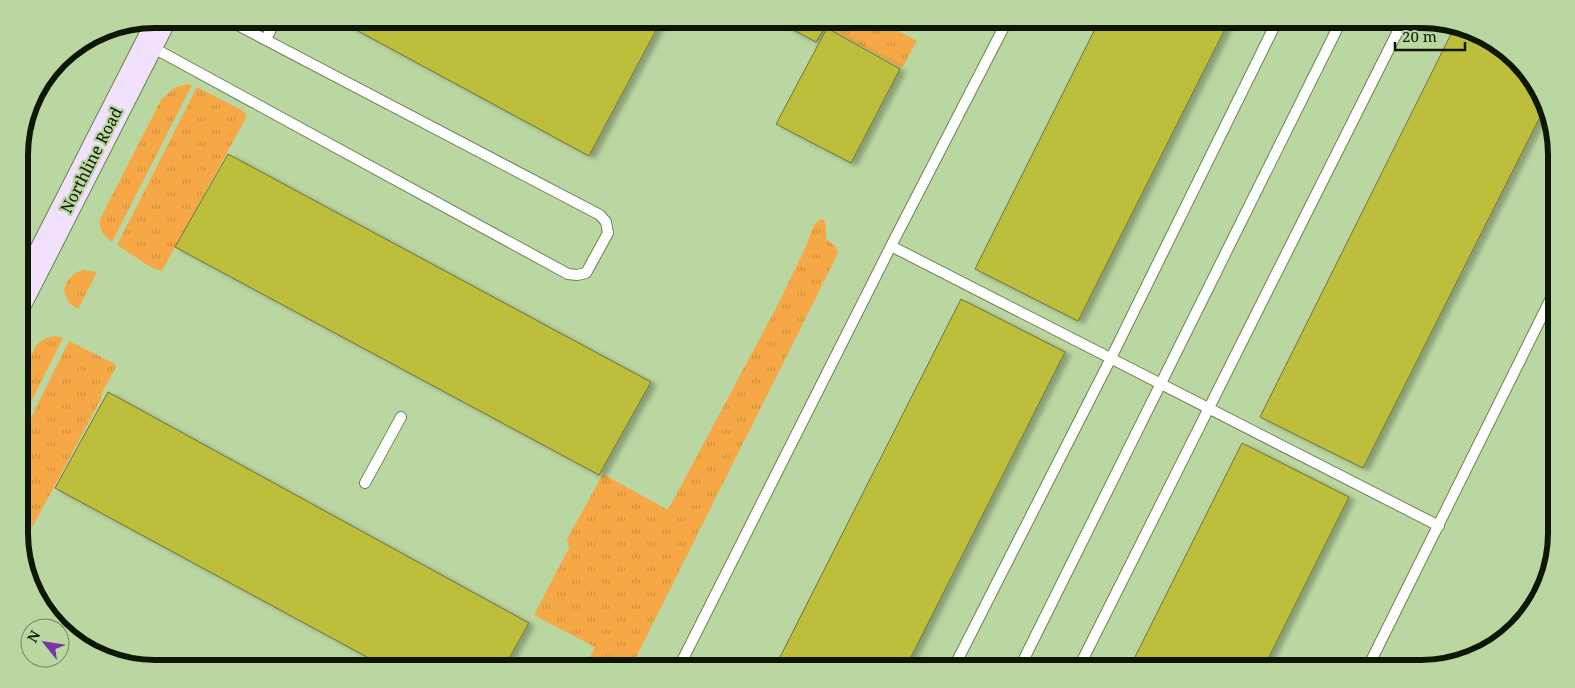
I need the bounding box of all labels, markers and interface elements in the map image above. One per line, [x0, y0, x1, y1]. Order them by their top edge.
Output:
scale bar [1395, 20, 1465, 52]
text: 20 m [1402, 26, 1437, 46]
street label: Northline Road [55, 103, 127, 217]
north arrow [20, 618, 70, 668]
text: N [22, 627, 44, 646]

